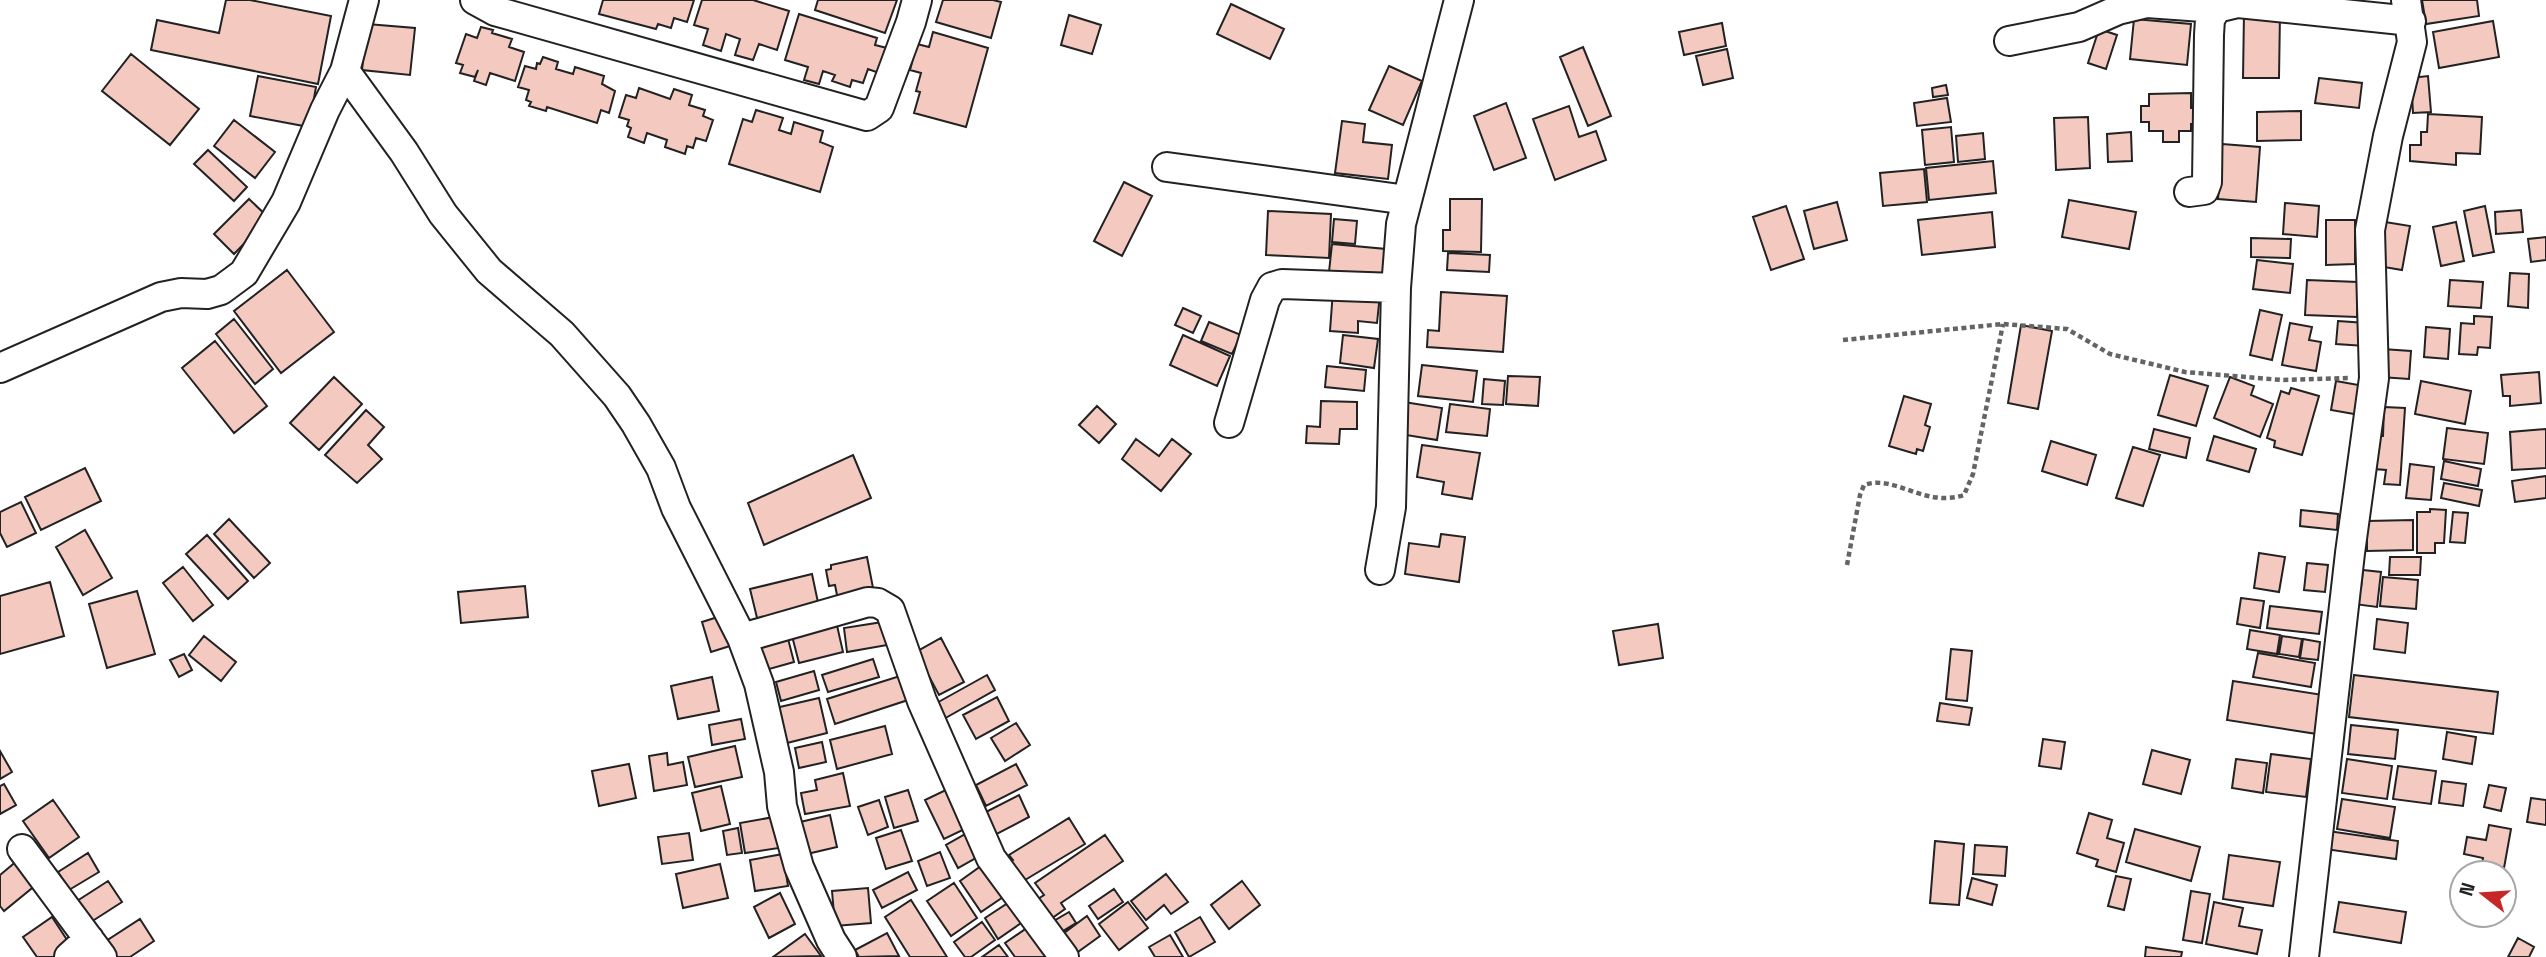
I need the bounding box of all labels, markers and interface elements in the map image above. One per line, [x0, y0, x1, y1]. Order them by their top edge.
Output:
north arrow [2448, 859, 2518, 929]
text: N [2453, 879, 2481, 899]

